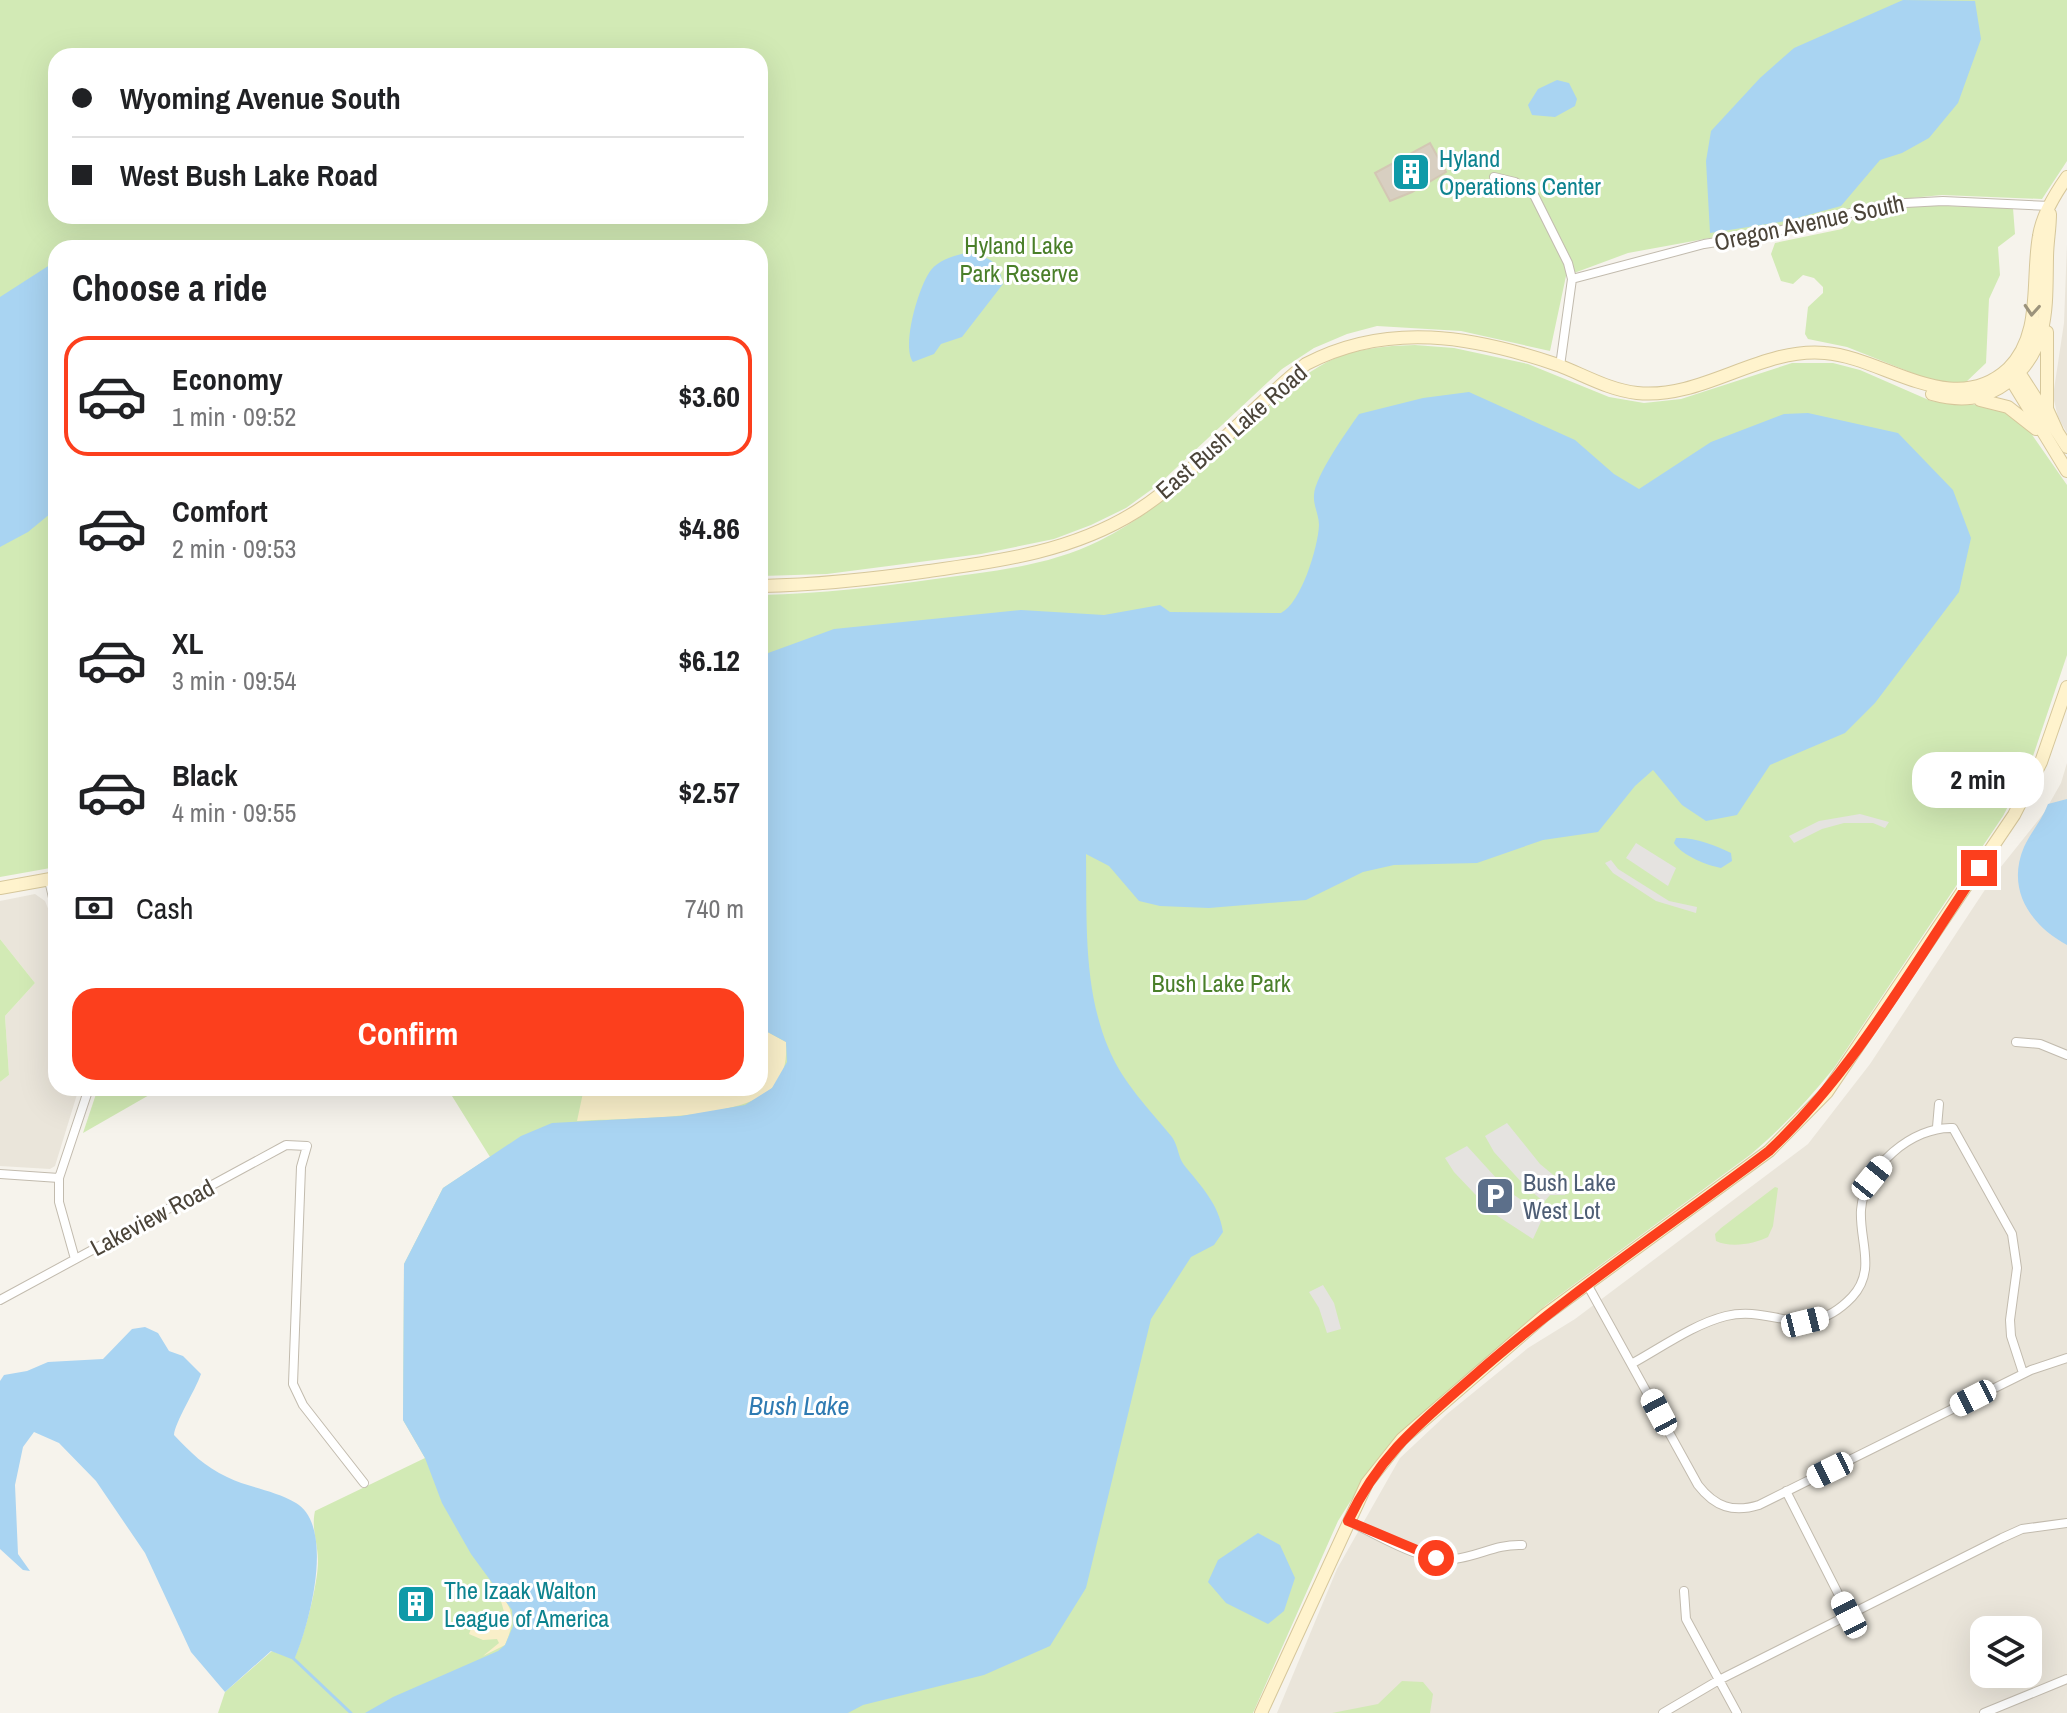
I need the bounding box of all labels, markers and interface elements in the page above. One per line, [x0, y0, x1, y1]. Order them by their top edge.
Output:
text: Wyoming Avenue South [120, 78, 401, 118]
place label: Hyland Operations Center [1439, 142, 1601, 202]
building icon: Hyland Operations Center [1390, 151, 1432, 193]
text: West Bush Lake Road [120, 155, 378, 195]
street label: Oregon Avenue South [1711, 186, 1907, 258]
park label: Hyland Lake Park Reserve [959, 229, 1079, 289]
text: Choose a ride [72, 264, 267, 312]
one-way arrow [2024, 304, 2041, 317]
street label: East Bush Lake Road [1149, 356, 1313, 506]
text: Economy [172, 359, 283, 399]
icon: car [76, 360, 148, 432]
text: $3.60 [678, 376, 740, 416]
text: 1 min · 09:52 [172, 399, 296, 434]
text: Comfort [172, 491, 268, 531]
icon: car [76, 492, 148, 564]
text: $4.86 [678, 508, 740, 548]
text: 2 min · 09:53 [172, 531, 296, 566]
text: XL [172, 623, 203, 663]
icon: car [76, 624, 148, 696]
text: $6.12 [678, 640, 740, 680]
text: 3 min · 09:54 [172, 663, 296, 698]
callout: 2 min [1913, 752, 2045, 808]
text: Black [172, 755, 238, 795]
icon: car [76, 756, 148, 828]
text: 2 min [1950, 762, 2006, 797]
text: $2.57 [678, 772, 740, 812]
text: 4 min · 09:55 [172, 795, 296, 830]
route end [1961, 850, 1997, 886]
icon: cash [72, 886, 116, 930]
text: Cash [136, 888, 193, 928]
text: 740 m [685, 891, 744, 926]
park label: Bush Lake Park [1152, 967, 1291, 999]
button: Confirm [72, 988, 744, 1080]
car [1848, 1152, 1896, 1204]
place label: Bush Lake West Lot [1523, 1166, 1616, 1226]
street label: Lakeview Road [85, 1171, 219, 1263]
parking icon: Bush Lake West Lot [1474, 1175, 1516, 1217]
car [1779, 1305, 1831, 1339]
car [1946, 1376, 2000, 1420]
car [1637, 1385, 1681, 1439]
water label: Bush Lake [749, 1388, 849, 1423]
car [1803, 1449, 1857, 1491]
route start [1418, 1540, 1454, 1576]
place label: The Izaak Walton League of America [444, 1574, 609, 1634]
building icon: The Izaak Walton League of America [395, 1583, 437, 1625]
car [1827, 1588, 1871, 1642]
map controls [1970, 1616, 2042, 1688]
button: layers [1970, 1616, 2042, 1688]

